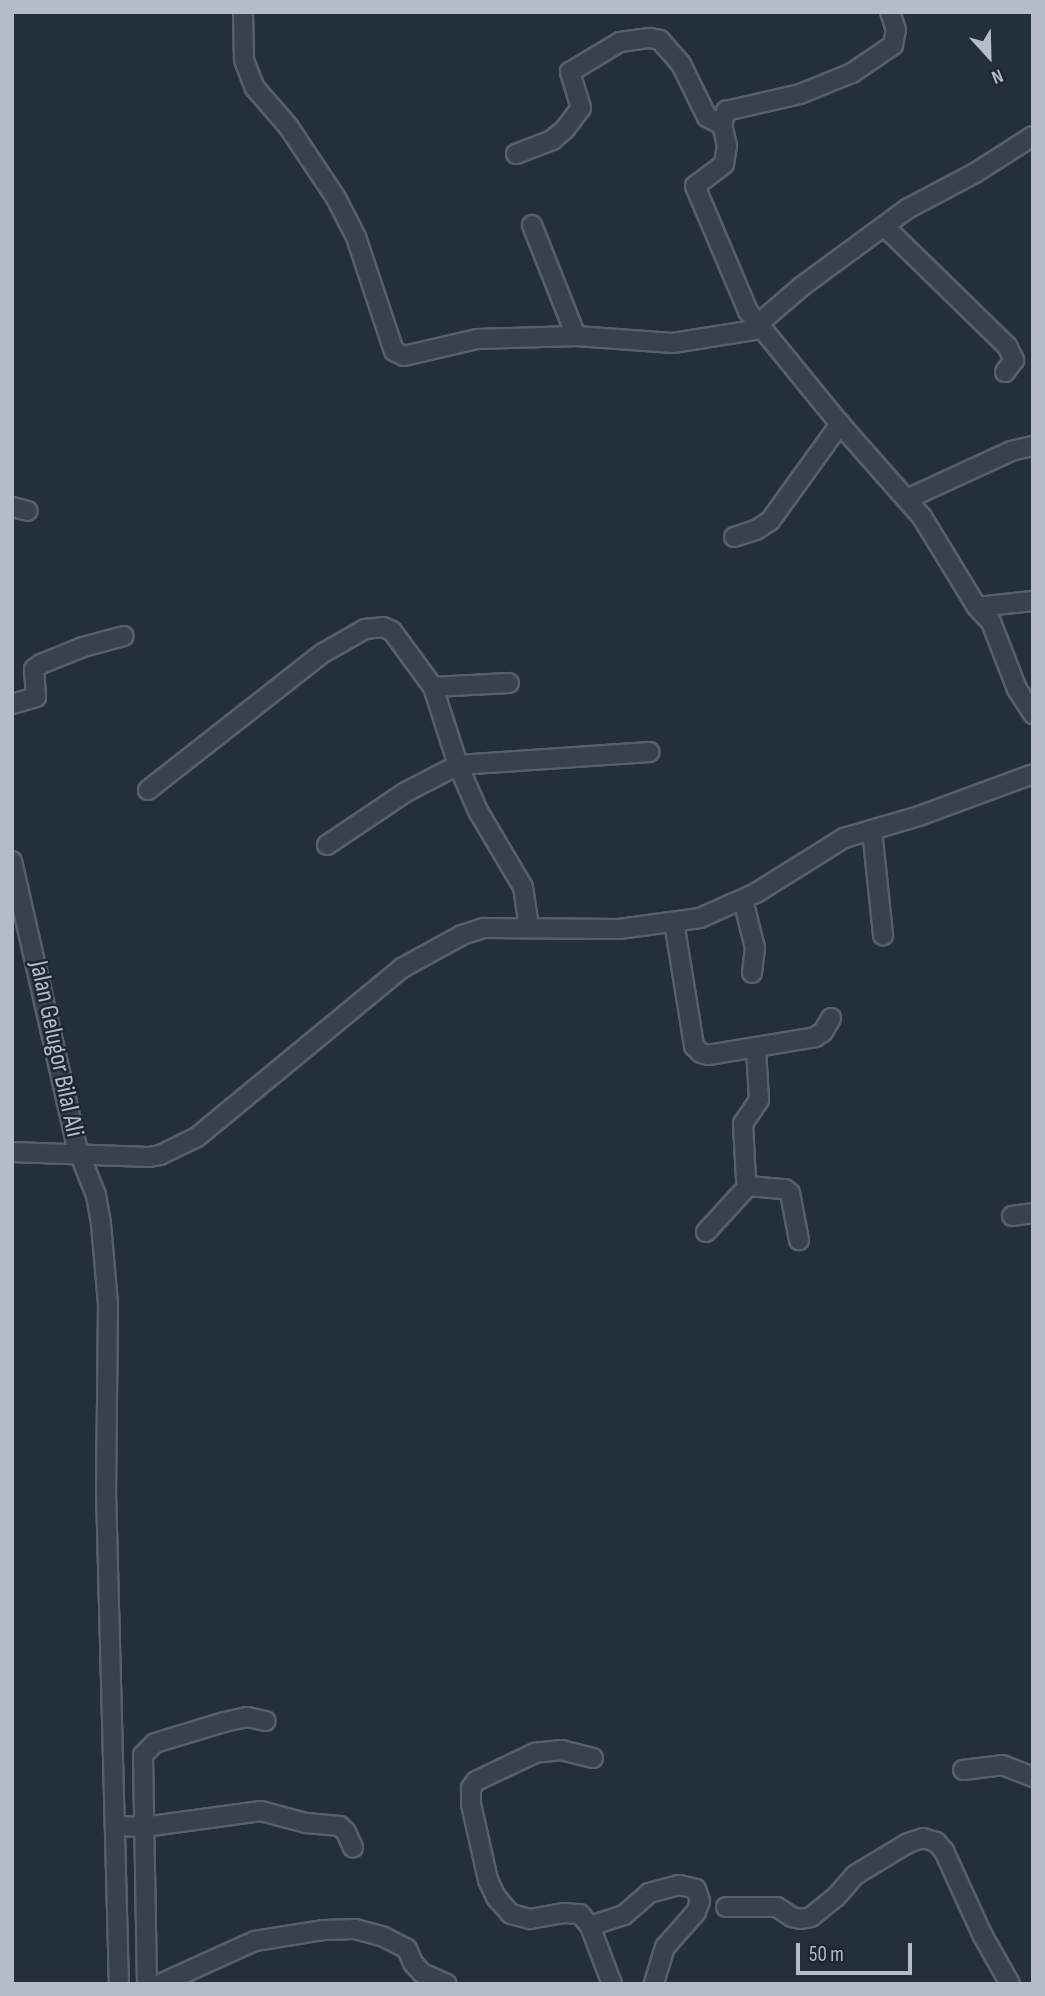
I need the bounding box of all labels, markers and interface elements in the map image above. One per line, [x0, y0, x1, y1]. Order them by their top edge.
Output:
north arrow [954, 21, 1024, 91]
text: N [988, 63, 1006, 88]
street label: Jalan Gelugor Bilal Ali [22, 958, 90, 1140]
scale bar [800, 1930, 916, 1974]
text: 50 m [809, 1942, 844, 1967]

